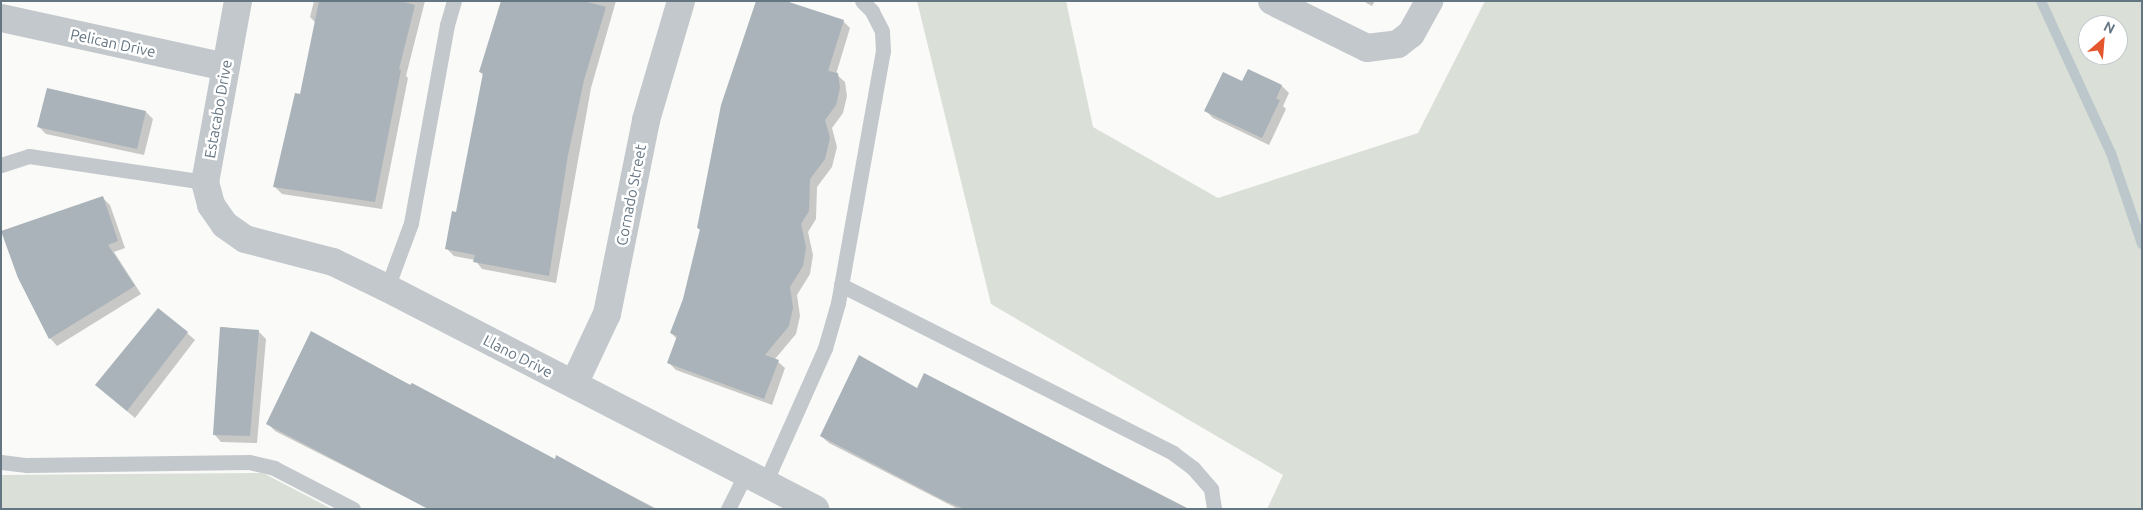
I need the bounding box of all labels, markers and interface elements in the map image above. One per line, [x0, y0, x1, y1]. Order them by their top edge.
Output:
north arrow [2078, 15, 2128, 65]
text: N [2101, 18, 2118, 37]
street label: Pelican Drive [69, 25, 157, 61]
street label: Estacabo Drive [200, 58, 236, 160]
street label: Cornado Street [612, 143, 650, 247]
street label: Llano Drive [480, 331, 556, 381]

